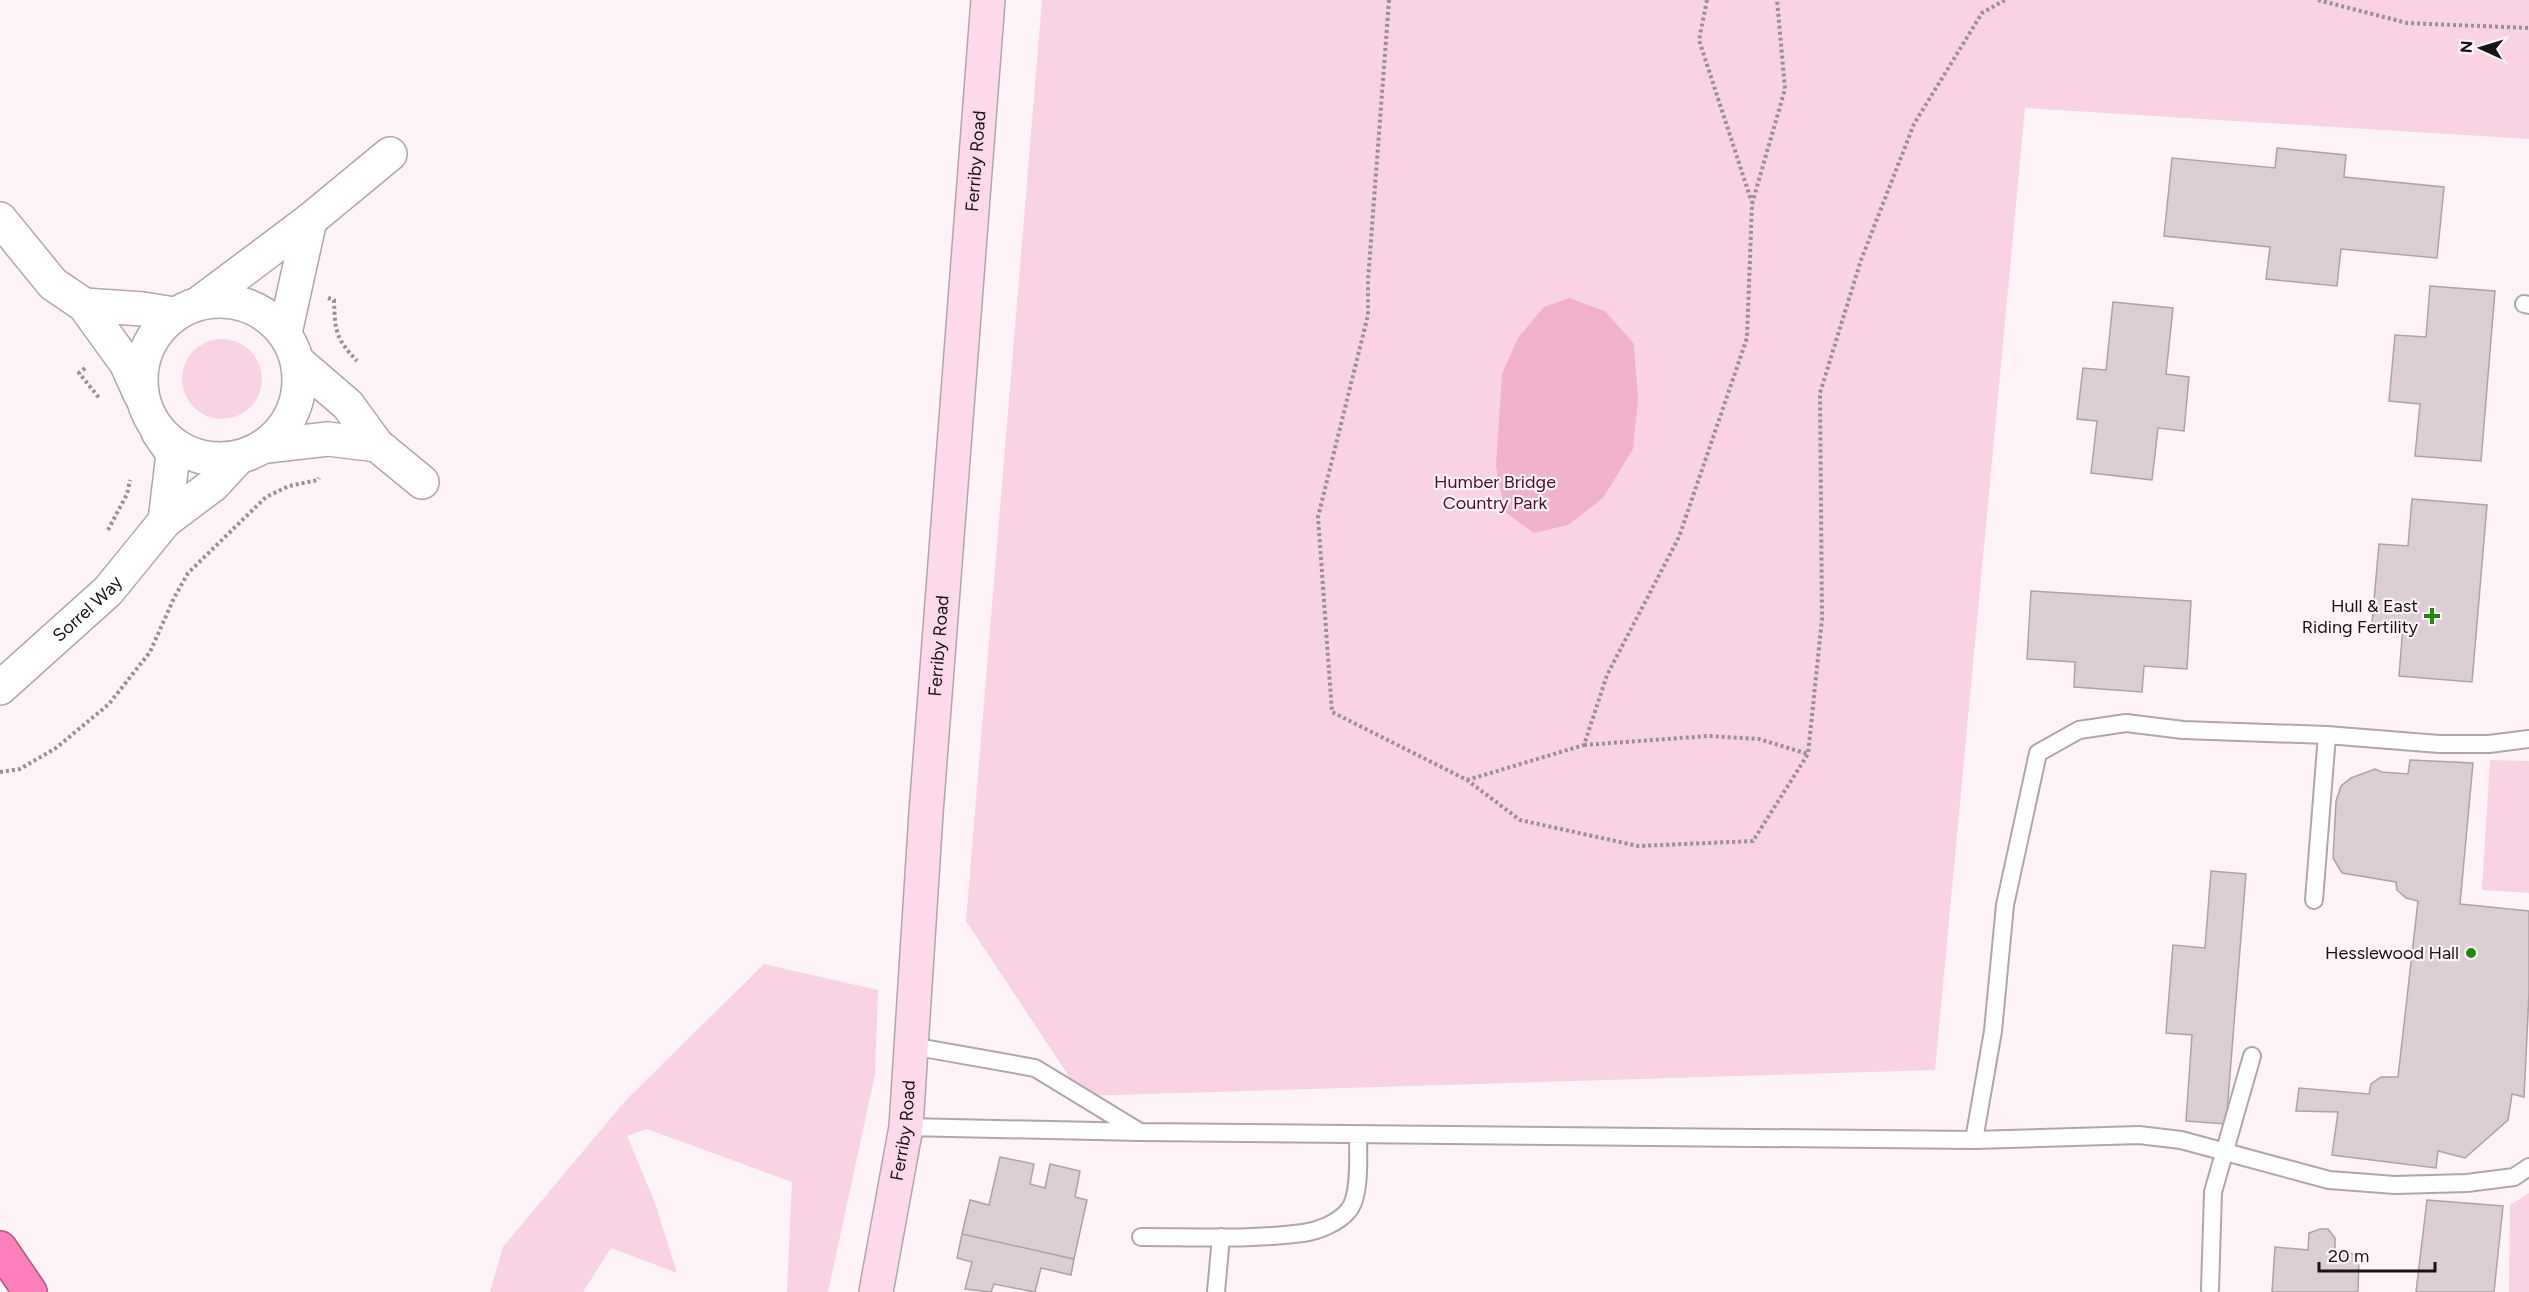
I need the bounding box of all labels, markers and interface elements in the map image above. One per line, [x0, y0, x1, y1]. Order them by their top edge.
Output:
north arrow [2451, 18, 2511, 78]
text: N [2457, 40, 2476, 54]
street label: Ferriby Road [961, 110, 991, 213]
park label: Humber Bridge Country Park [1434, 471, 1556, 514]
street label: Sorrel Way [48, 571, 127, 646]
street label: Ferriby Road [924, 594, 954, 697]
place label: Hull & East Riding Fertility [2302, 595, 2419, 638]
marker: Hull & East Riding Fertility [2423, 607, 2441, 625]
place label: Hesslewood Hall [2325, 942, 2459, 964]
marker: Hesslewood Hall [2464, 946, 2478, 960]
street label: Ferriby Road [885, 1079, 920, 1183]
scale bar [2319, 1235, 2434, 1273]
text: 20 m [2328, 1245, 2369, 1267]

